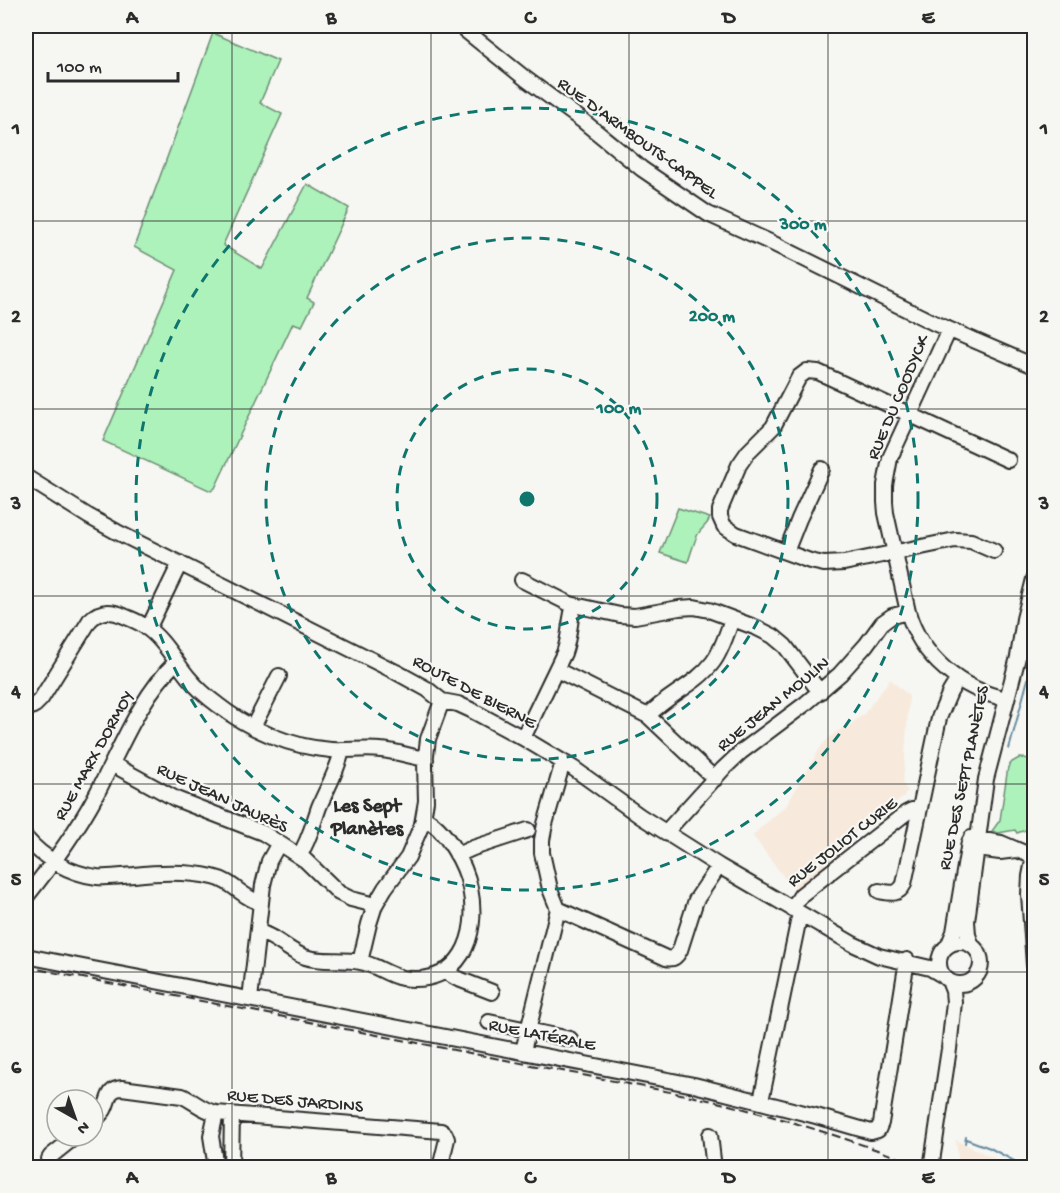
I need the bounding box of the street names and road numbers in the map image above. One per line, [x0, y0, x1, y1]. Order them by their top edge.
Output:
street label: RUE D'ARMBOUTS-CAPPEL [553, 74, 723, 205]
street label: RUE DU COODYCK [863, 331, 935, 463]
street label: ROUTE DE BIERNE [408, 651, 540, 735]
street label: RUE JEAN MOULIN [713, 653, 835, 757]
street label: RUE DES SEPT PLANÈTES [935, 683, 995, 872]
street label: RUE MARX DORMOY [51, 687, 139, 825]
street label: RUE JEAN JAURÈS [153, 759, 291, 839]
street label: RUE JOLIOT CURIE [784, 793, 903, 892]
street label: RUE LATÉRALE [487, 1015, 598, 1057]
street label: RUE DES JARDINS [226, 1086, 365, 1118]

